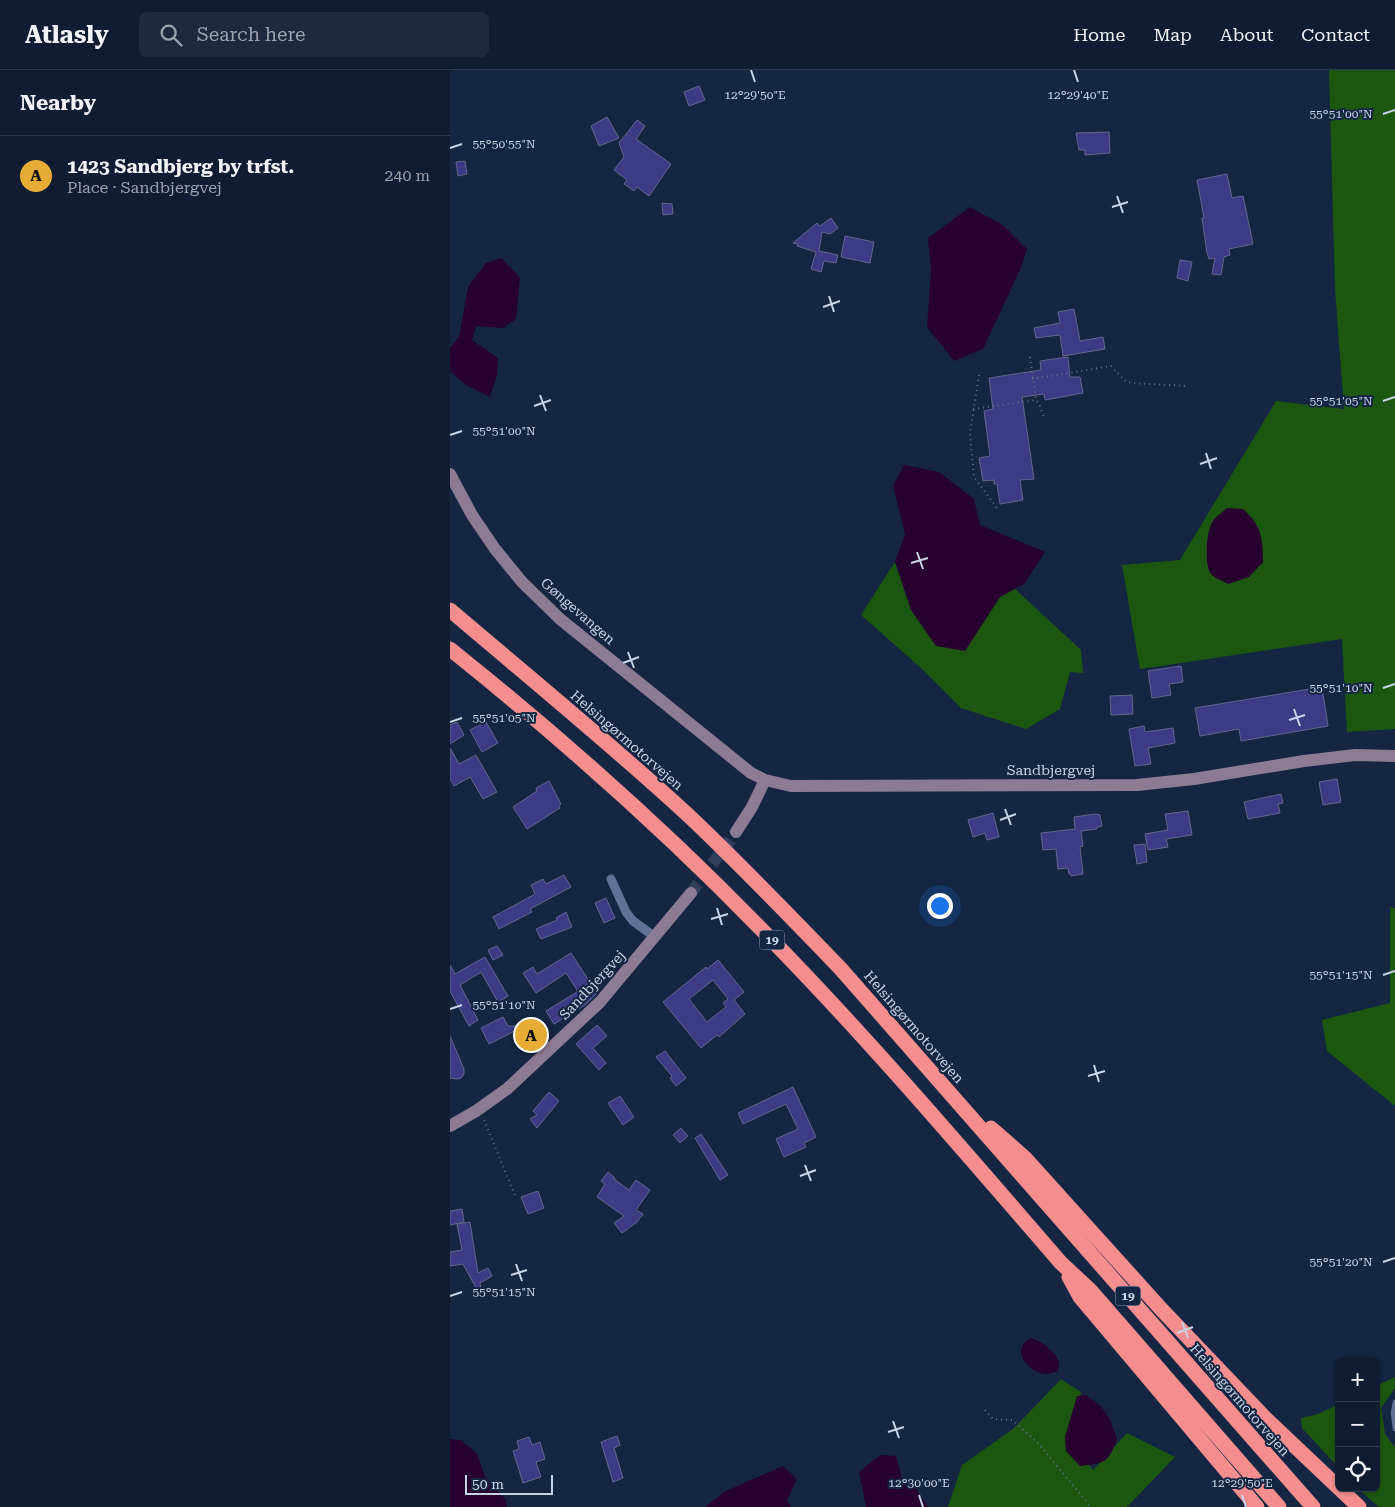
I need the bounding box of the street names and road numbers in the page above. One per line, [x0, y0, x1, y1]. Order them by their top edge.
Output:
street label: Gøngevangen [538, 575, 618, 647]
street label: Helsingørmotorvejen [568, 687, 686, 793]
street label: Sandbjergvej [1007, 762, 1095, 778]
road number: 19 [760, 930, 784, 950]
street label: Sandbjergvej [556, 947, 628, 1023]
street label: Helsingørmotorvejen [861, 968, 967, 1086]
road number: 19 [1116, 1286, 1140, 1306]
street label: Helsingørmotorvejen [1187, 1341, 1293, 1459]

